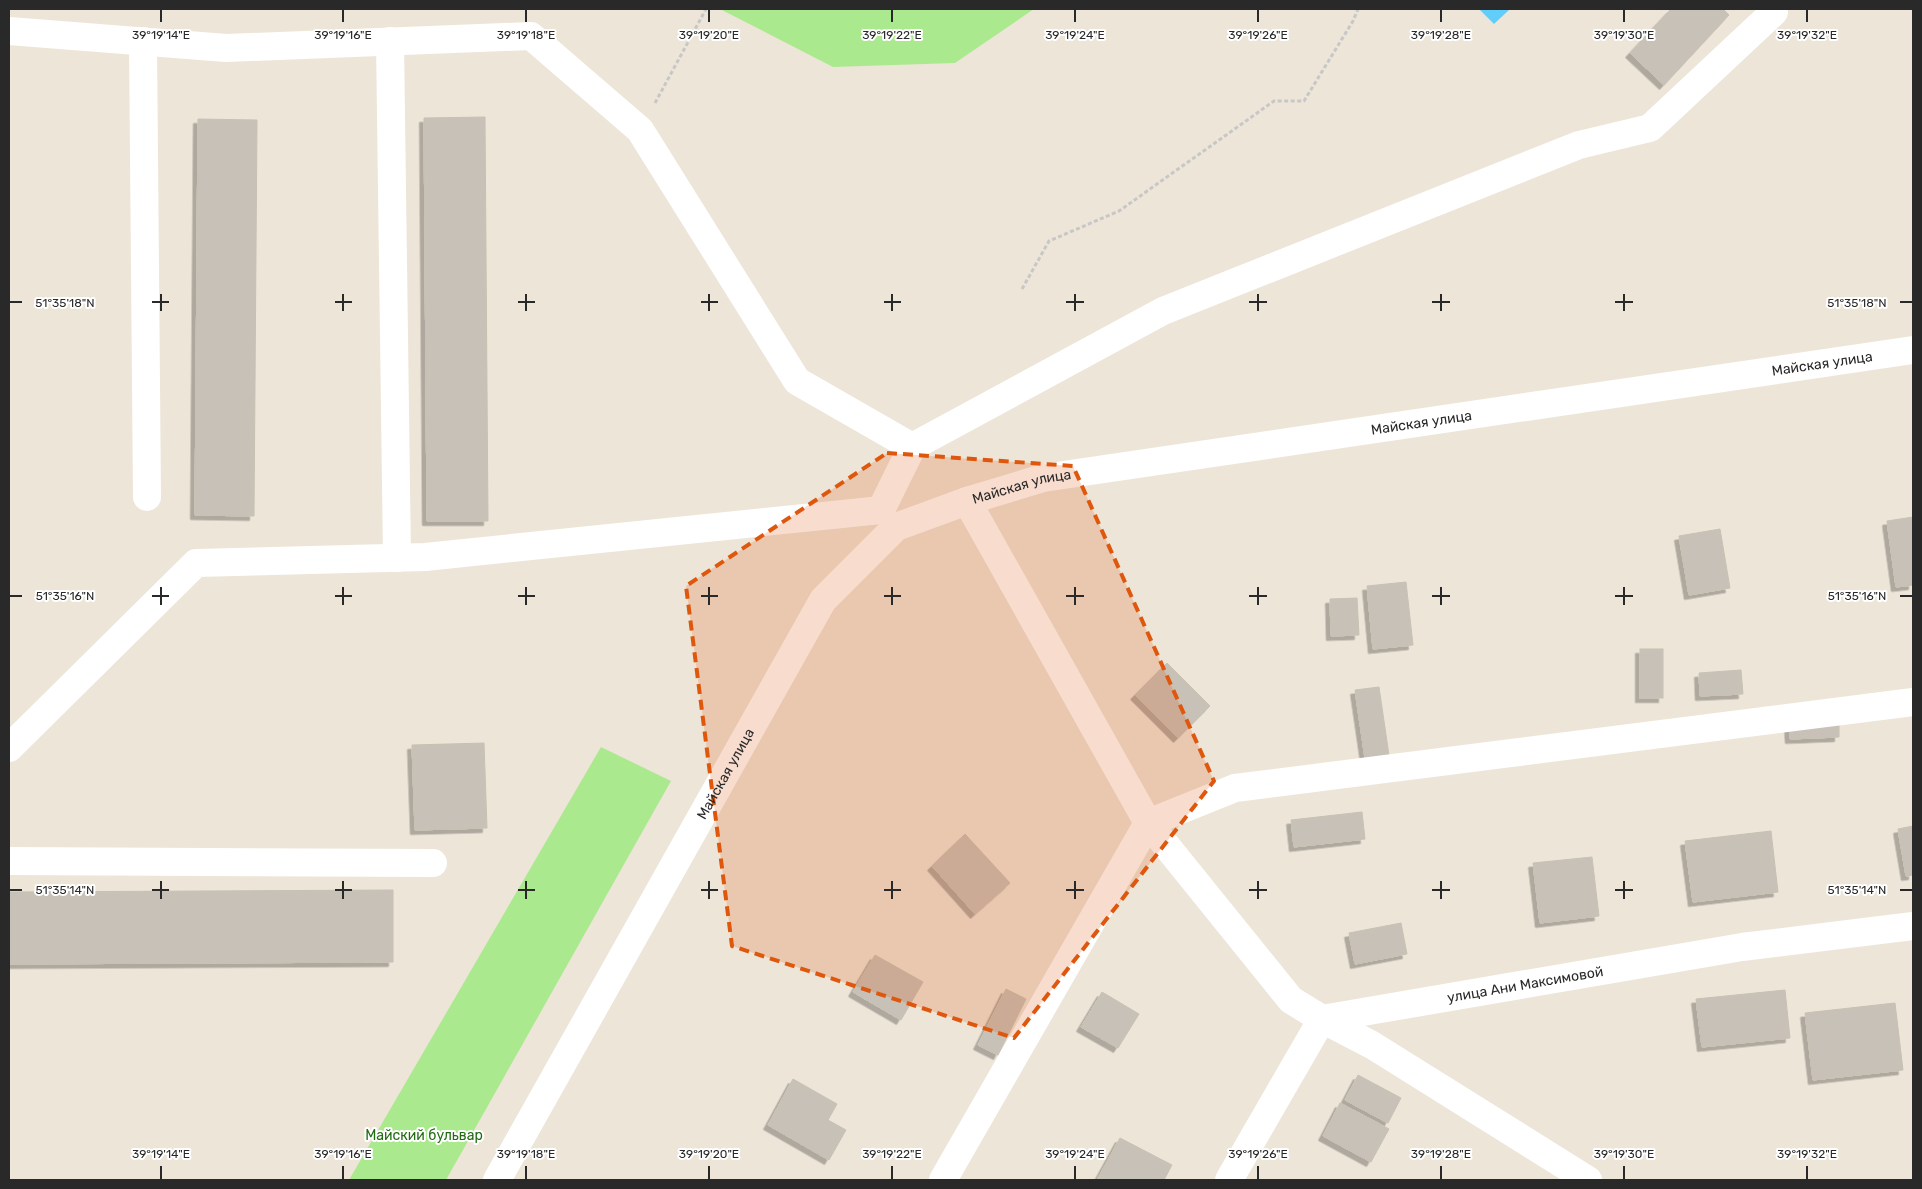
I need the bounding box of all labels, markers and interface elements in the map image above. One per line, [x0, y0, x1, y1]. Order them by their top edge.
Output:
text: 39°19'14"E [132, 28, 190, 42]
text: 39°19'16"E [314, 28, 372, 42]
text: 39°19'18"E [497, 28, 555, 42]
text: 39°19'20"E [679, 28, 739, 42]
text: 39°19'22"E [862, 28, 922, 42]
text: 39°19'24"E [1045, 28, 1105, 42]
text: 39°19'26"E [1228, 28, 1288, 42]
text: 39°19'28"E [1411, 28, 1471, 42]
text: 39°19'30"E [1594, 28, 1654, 42]
text: 39°19'32"E [1777, 28, 1837, 42]
text: 51°35'18"N [35, 296, 95, 310]
text: 51°35'18"N [1827, 296, 1887, 310]
street label: Майская улица [1771, 348, 1874, 380]
street label: Майская улица [1370, 407, 1473, 439]
street label: Майская улица [970, 466, 1072, 508]
text: 51°35'16"N [36, 589, 94, 603]
text: 51°35'16"N [1828, 589, 1886, 603]
street label: Майская улица [693, 726, 758, 823]
text: 51°35'14"N [36, 883, 94, 897]
text: 51°35'14"N [1828, 883, 1886, 897]
street label: улица Ани Максимовой [1446, 963, 1604, 1006]
park label: Майский бульвар [365, 1127, 483, 1144]
text: 39°19'14"E [132, 1147, 190, 1161]
text: 39°19'16"E [314, 1147, 372, 1161]
text: 39°19'18"E [497, 1147, 555, 1161]
text: 39°19'20"E [679, 1147, 739, 1161]
text: 39°19'22"E [862, 1147, 922, 1161]
text: 39°19'24"E [1045, 1147, 1105, 1161]
text: 39°19'26"E [1228, 1147, 1288, 1161]
text: 39°19'28"E [1411, 1147, 1471, 1161]
text: 39°19'30"E [1594, 1147, 1654, 1161]
text: 39°19'32"E [1777, 1147, 1837, 1161]

